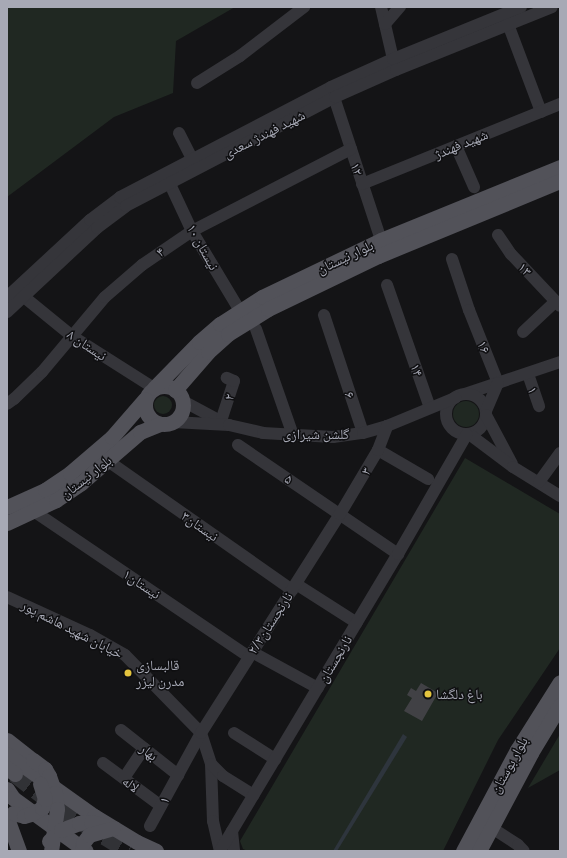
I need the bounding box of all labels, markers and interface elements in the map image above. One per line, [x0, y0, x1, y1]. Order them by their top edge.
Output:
street label: شهید فهندژ سعدی [220, 106, 308, 162]
street label: شهید فهندژ [432, 126, 490, 162]
street label: ۱۲ [347, 160, 367, 178]
street label: نیستان ۱۰ [183, 221, 223, 273]
street label: بلوار نیستان [314, 237, 376, 277]
street label: ۴ [153, 243, 167, 261]
street label: ۱۳ [515, 259, 535, 279]
street label: نیستان ۸ [64, 326, 110, 364]
street label: ۱۶ [474, 338, 494, 356]
street label: ۱۴ [407, 361, 427, 379]
street label: ۱ [524, 384, 542, 396]
street label: ۶ [341, 389, 359, 401]
street label: ۲ [220, 392, 238, 402]
street label: گلشن شیرازی [283, 426, 349, 442]
street label: بلوار نیستان [57, 452, 115, 502]
street label: ۳ [357, 464, 375, 478]
street label: ۵ [282, 470, 296, 488]
street label: ۳نیستان [178, 507, 222, 545]
street label: ۱نیستان [120, 566, 164, 602]
street label: ۲/۳نارنجستان [244, 589, 296, 657]
street label: خیابان شهید هاشم پور [18, 596, 126, 662]
street label: نارنجستان [314, 632, 356, 686]
place label: قالبسازی مدرن لیزر [136, 657, 184, 690]
marker: قالبسازی مدرن لیزر [123, 668, 133, 678]
place label: باغ دلگشا [436, 686, 483, 702]
marker: باغ دلگشا [423, 689, 433, 699]
street label: بلوار بوستان [487, 734, 531, 796]
street label: بهار [137, 740, 161, 764]
street label: لاله ‍ [119, 772, 145, 798]
street label: ۱ [155, 793, 173, 807]

